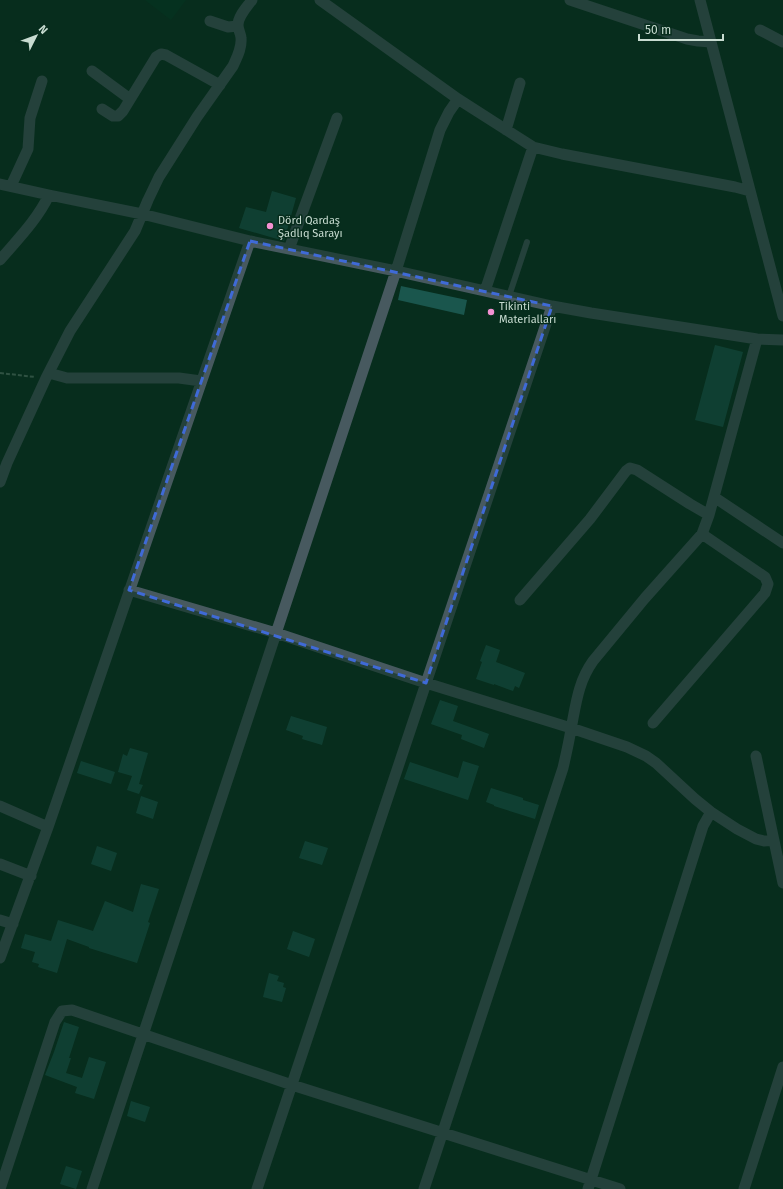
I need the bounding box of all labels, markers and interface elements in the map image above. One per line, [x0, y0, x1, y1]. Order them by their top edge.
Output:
north arrow [16, 16, 56, 56]
scale bar [639, 16, 723, 42]
text: N [36, 23, 50, 37]
text: 50 m [645, 23, 671, 37]
place label: Dörd Qardaş Şadlıq Sarayı [278, 214, 343, 240]
marker: Dörd Qardaş Şadlıq Sarayı [265, 221, 275, 231]
place label: Tikinti Materialları [499, 300, 556, 326]
marker: Tikinti Materialları [486, 307, 496, 317]

